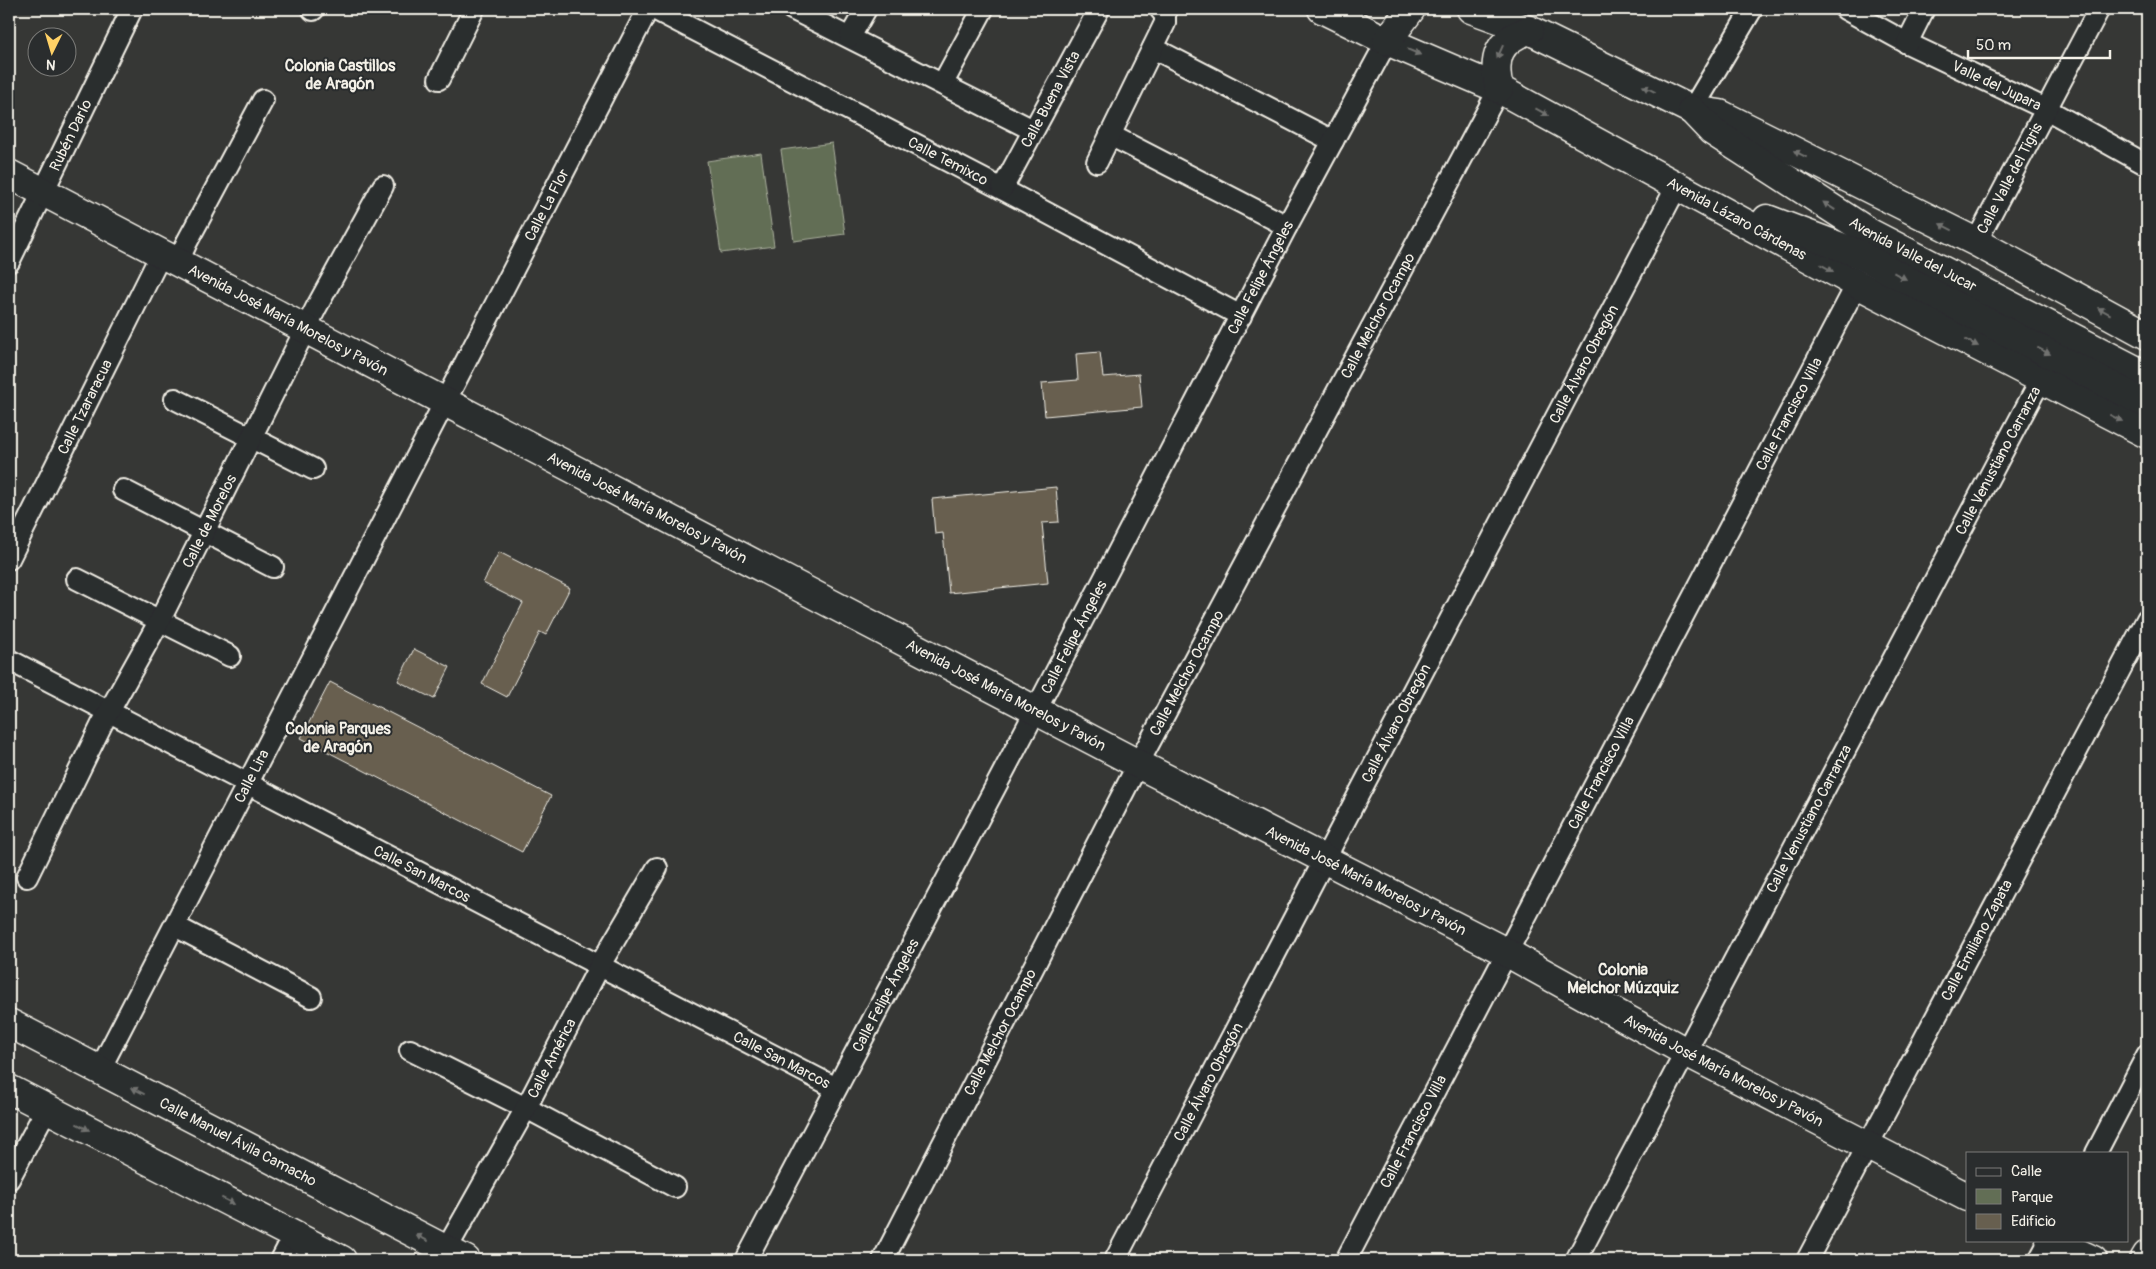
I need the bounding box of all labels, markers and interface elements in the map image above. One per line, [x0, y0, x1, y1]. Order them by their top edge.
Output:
north arrow [28, 28, 78, 78]
scale bar [1968, 28, 2111, 60]
text: 50 m [1976, 36, 2011, 55]
one-way arrow [1496, 45, 1504, 59]
street label: Calle Buena Vista [1017, 47, 1084, 151]
one-way arrow [1407, 49, 1421, 57]
text: N [45, 56, 56, 73]
district label: Colonia Castillos de Aragón [285, 56, 396, 94]
street label: Valle del Jupara [1949, 56, 2044, 115]
one-way arrow [1641, 85, 1656, 93]
street label: Rubén Darío [45, 96, 96, 174]
one-way arrow [1535, 108, 1549, 116]
street label: Calle Valle del Tigris [1973, 119, 2047, 237]
street label: Calle Temixco [905, 132, 991, 190]
one-way arrow [1793, 150, 1807, 158]
street label: Calle La Flor [520, 165, 574, 244]
street label: Avenida Lázaro Cárdenas [1664, 173, 1810, 264]
one-way arrow [1822, 202, 1836, 211]
street label: Avenida Valle del Jucar [1846, 213, 1981, 296]
street label: Calle Felipe Ángeles [1223, 217, 1298, 337]
one-way arrow [1938, 222, 1953, 231]
street label: Calle Melchor Ocampo [1336, 250, 1419, 382]
street label: Avenida José María Morelos y Pavón [185, 260, 391, 380]
one-way arrow [1820, 264, 1835, 272]
one-way arrow [1893, 272, 1907, 280]
street label: Calle Álvaro Obregón [1545, 302, 1623, 427]
one-way arrow [2097, 307, 2112, 315]
one-way arrow [1964, 339, 1979, 347]
one-way arrow [2037, 347, 2051, 355]
street label: Calle Francisco Villa [1751, 354, 1826, 474]
street label: Calle Tzararacua [53, 356, 116, 457]
street label: Calle Venustiano Carranza [1951, 383, 2045, 538]
one-way arrow [2109, 414, 2123, 422]
street label: Avenida José María Morelos y Pavón [544, 447, 750, 568]
street label: Calle de Morelos [178, 471, 241, 571]
street label: Calle Felipe Ángeles [1037, 577, 1111, 697]
street label: Calle Melchor Ocampo [1145, 607, 1228, 739]
street label: Avenida José María Morelos y Pavón [903, 635, 1109, 755]
street label: Calle Álvaro Obregón [1357, 660, 1435, 786]
street label: Calle Francisco Villa [1564, 713, 1639, 833]
district label: Colonia Parques de Aragón [285, 719, 392, 757]
street label: Calle Venustiano Carranza [1762, 741, 1856, 896]
street label: Calle Lira [230, 746, 273, 806]
street label: Avenida José María Morelos y Pavón [1262, 821, 1470, 940]
street label: Calle San Marcos [370, 841, 474, 907]
street label: Calle Emiliano Zapata [1937, 876, 2017, 1004]
street label: Calle Felipe Ángeles [848, 935, 923, 1055]
district label: Colonia Melchor Múzquiz [1567, 960, 1679, 998]
street label: Calle Melchor Ocampo [960, 966, 1040, 1099]
street label: Avenida José María Morelos y Pavón [1621, 1010, 1827, 1131]
street label: Calle América [523, 1015, 580, 1101]
street label: Calle Álvaro Obregón [1169, 1019, 1247, 1145]
street label: Calle San Marcos [730, 1027, 834, 1093]
street label: Calle Francisco Villa [1376, 1072, 1451, 1191]
one-way arrow [131, 1087, 146, 1095]
street label: Calle Manuel Ávila Camacho [156, 1093, 320, 1190]
one-way arrow [76, 1123, 90, 1131]
legend [1966, 1152, 2128, 1242]
text: Calle [2011, 1162, 2042, 1181]
text: Parque [2011, 1188, 2054, 1207]
one-way arrow [221, 1197, 235, 1205]
text: Edificio [2011, 1212, 2056, 1231]
one-way arrow [415, 1234, 430, 1242]

